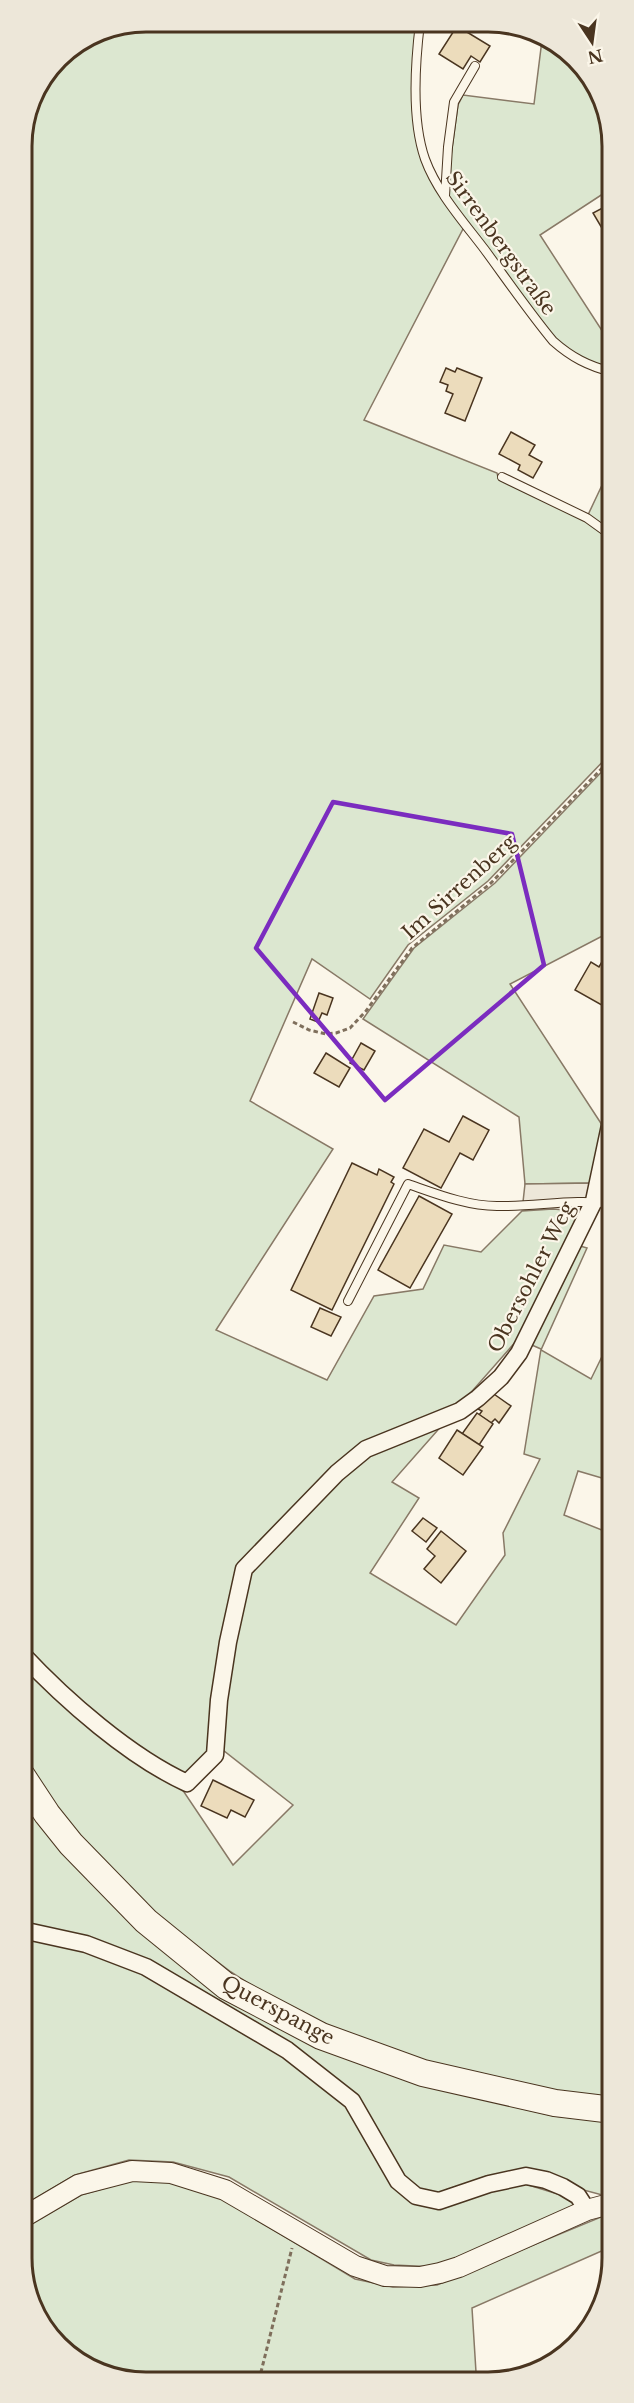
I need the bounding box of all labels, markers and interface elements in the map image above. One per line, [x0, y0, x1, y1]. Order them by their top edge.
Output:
north arrow [562, 12, 622, 72]
text: N [586, 45, 605, 68]
street label: Sirrenbergstraße [441, 166, 561, 320]
street label: Im Sirrenberg [397, 829, 522, 945]
street label: Obersohler Weg [483, 1197, 580, 1357]
street label: Querspange [218, 1970, 338, 2050]

